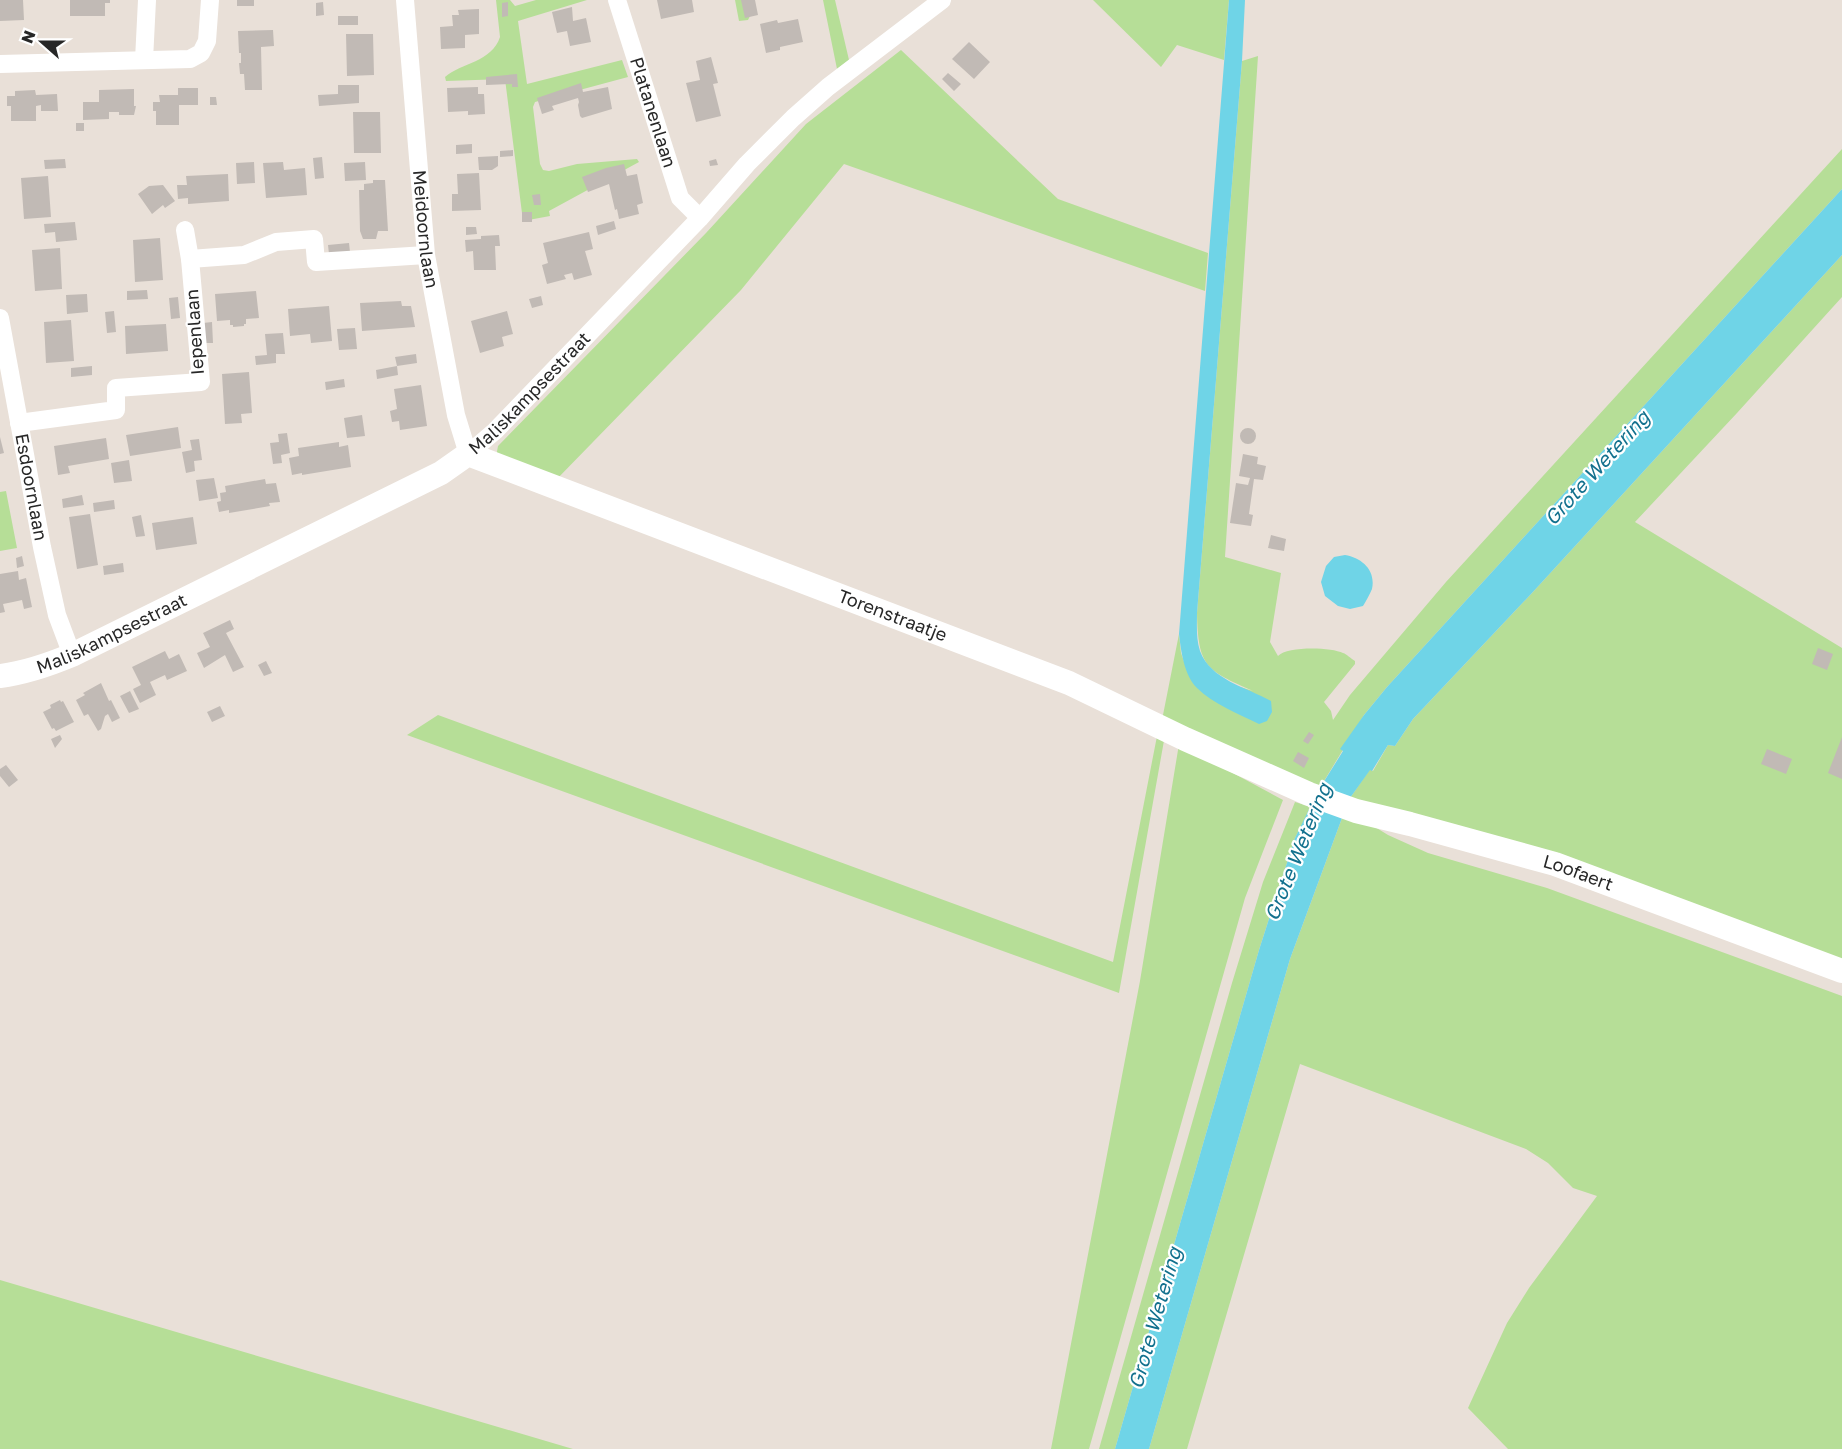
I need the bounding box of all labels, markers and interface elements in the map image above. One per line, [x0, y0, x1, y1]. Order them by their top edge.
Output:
north arrow [12, 12, 72, 72]
text: N [16, 27, 40, 46]
street label: Platanenlaan [626, 54, 682, 170]
street label: Meidoornlaan [409, 169, 444, 290]
street label: Iepenlaan [180, 288, 208, 376]
street label: Maliskampsestraat [464, 327, 594, 459]
water label: Grote Wetering [1539, 404, 1656, 530]
street label: Esdoornlaan [11, 432, 53, 542]
street label: Torenstraatje [835, 584, 951, 646]
street label: Maliskampsestraat [33, 588, 190, 677]
water label: Grote Wetering [1259, 778, 1337, 924]
street label: Loofaert [1541, 849, 1617, 895]
water label: Grote Wetering [1122, 1243, 1187, 1391]

